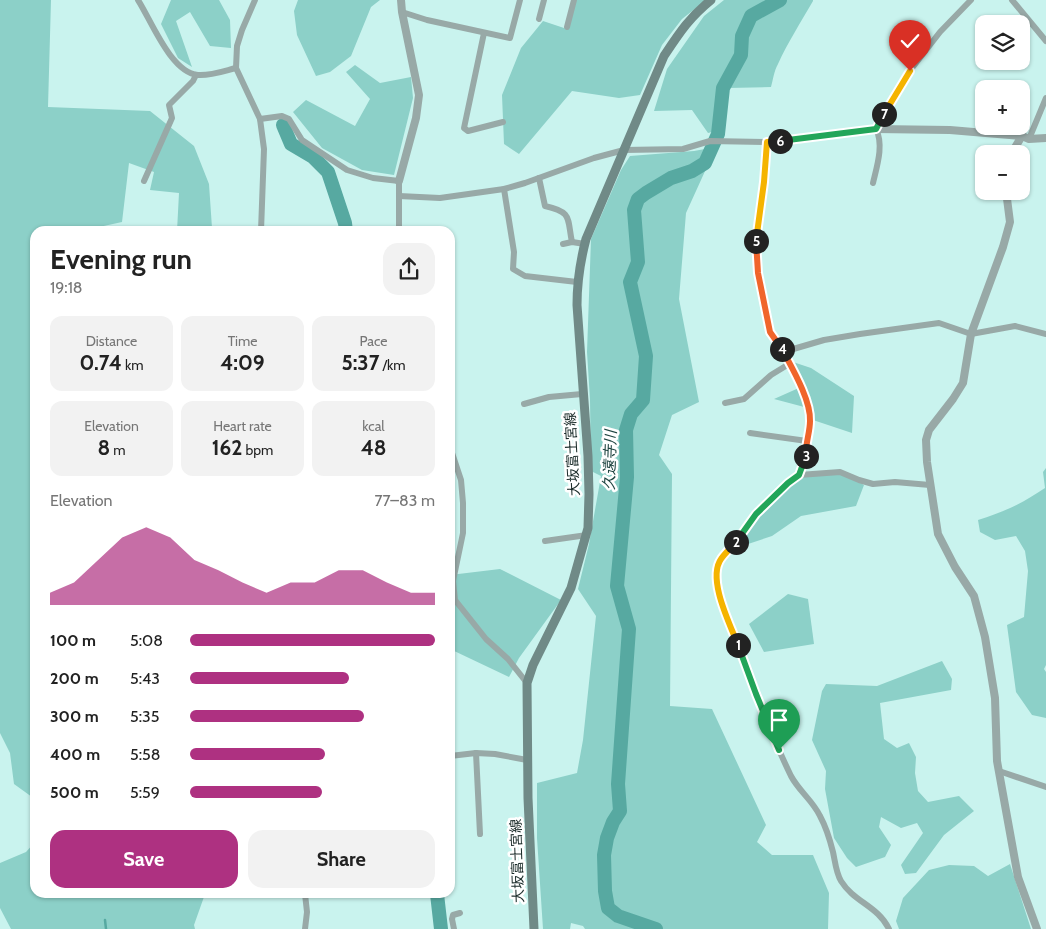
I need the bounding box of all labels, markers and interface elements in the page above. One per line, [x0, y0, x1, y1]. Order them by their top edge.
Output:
map controls [975, 15, 1030, 200]
button: layers [975, 15, 1030, 70]
pin [889, 20, 931, 71]
icon: check [896, 27, 924, 55]
button: + [975, 80, 1030, 135]
pin: 7 [872, 102, 896, 126]
text: 7 [881, 105, 888, 123]
pin: 6 [768, 128, 792, 154]
text: 6 [777, 132, 784, 150]
button: − [975, 145, 1030, 200]
pin: 5 [744, 228, 768, 254]
text: 5 [753, 232, 760, 250]
text: Evening run [50, 242, 192, 276]
button: share [383, 243, 435, 295]
text: 19:18 [50, 278, 83, 297]
text: Distance [86, 332, 137, 350]
text: Time [228, 332, 257, 350]
text: Pace [360, 332, 387, 350]
pin: 4 [770, 336, 794, 362]
text: 4 [778, 340, 787, 358]
text: 0.74 [79, 350, 122, 375]
text: 4:09 [220, 350, 265, 375]
text: 5:37 [341, 350, 379, 375]
text: km [122, 356, 144, 374]
text: /km [379, 356, 406, 374]
street label: 大坂富士宮線 [561, 412, 583, 496]
text: Elevation [84, 417, 139, 435]
text: Heart rate [213, 417, 272, 435]
text: kcal [362, 417, 385, 435]
water label: 久遠寺川 [600, 428, 620, 490]
text: 8 [97, 435, 110, 460]
text: 162 [212, 435, 242, 460]
text: 48 [361, 435, 386, 460]
text: m [110, 441, 126, 459]
text: bpm [242, 441, 273, 459]
pin: 3 [794, 444, 818, 468]
text: 3 [803, 447, 810, 465]
text: Elevation [50, 491, 113, 510]
text: 77–83 m [374, 491, 435, 510]
pin: 2 [724, 530, 748, 554]
text: 2 [733, 533, 740, 551]
text: 100 m [50, 631, 96, 650]
text: 5:08 [130, 631, 163, 650]
pin: 1 [726, 632, 750, 658]
text: 1 [736, 636, 741, 654]
text: 200 m [50, 669, 99, 688]
text: 5:43 [130, 669, 160, 688]
pin [758, 699, 800, 750]
icon: arrive [765, 706, 793, 734]
text: 300 m [50, 707, 99, 726]
text: 5:35 [130, 707, 159, 726]
text: 400 m [50, 745, 100, 764]
text: 5:58 [130, 745, 160, 764]
text: 500 m [50, 783, 99, 802]
text: 5:59 [130, 783, 160, 802]
street label: 大坂富士宮線 [507, 819, 527, 903]
button: Save [50, 830, 238, 888]
button: Share [248, 830, 435, 888]

